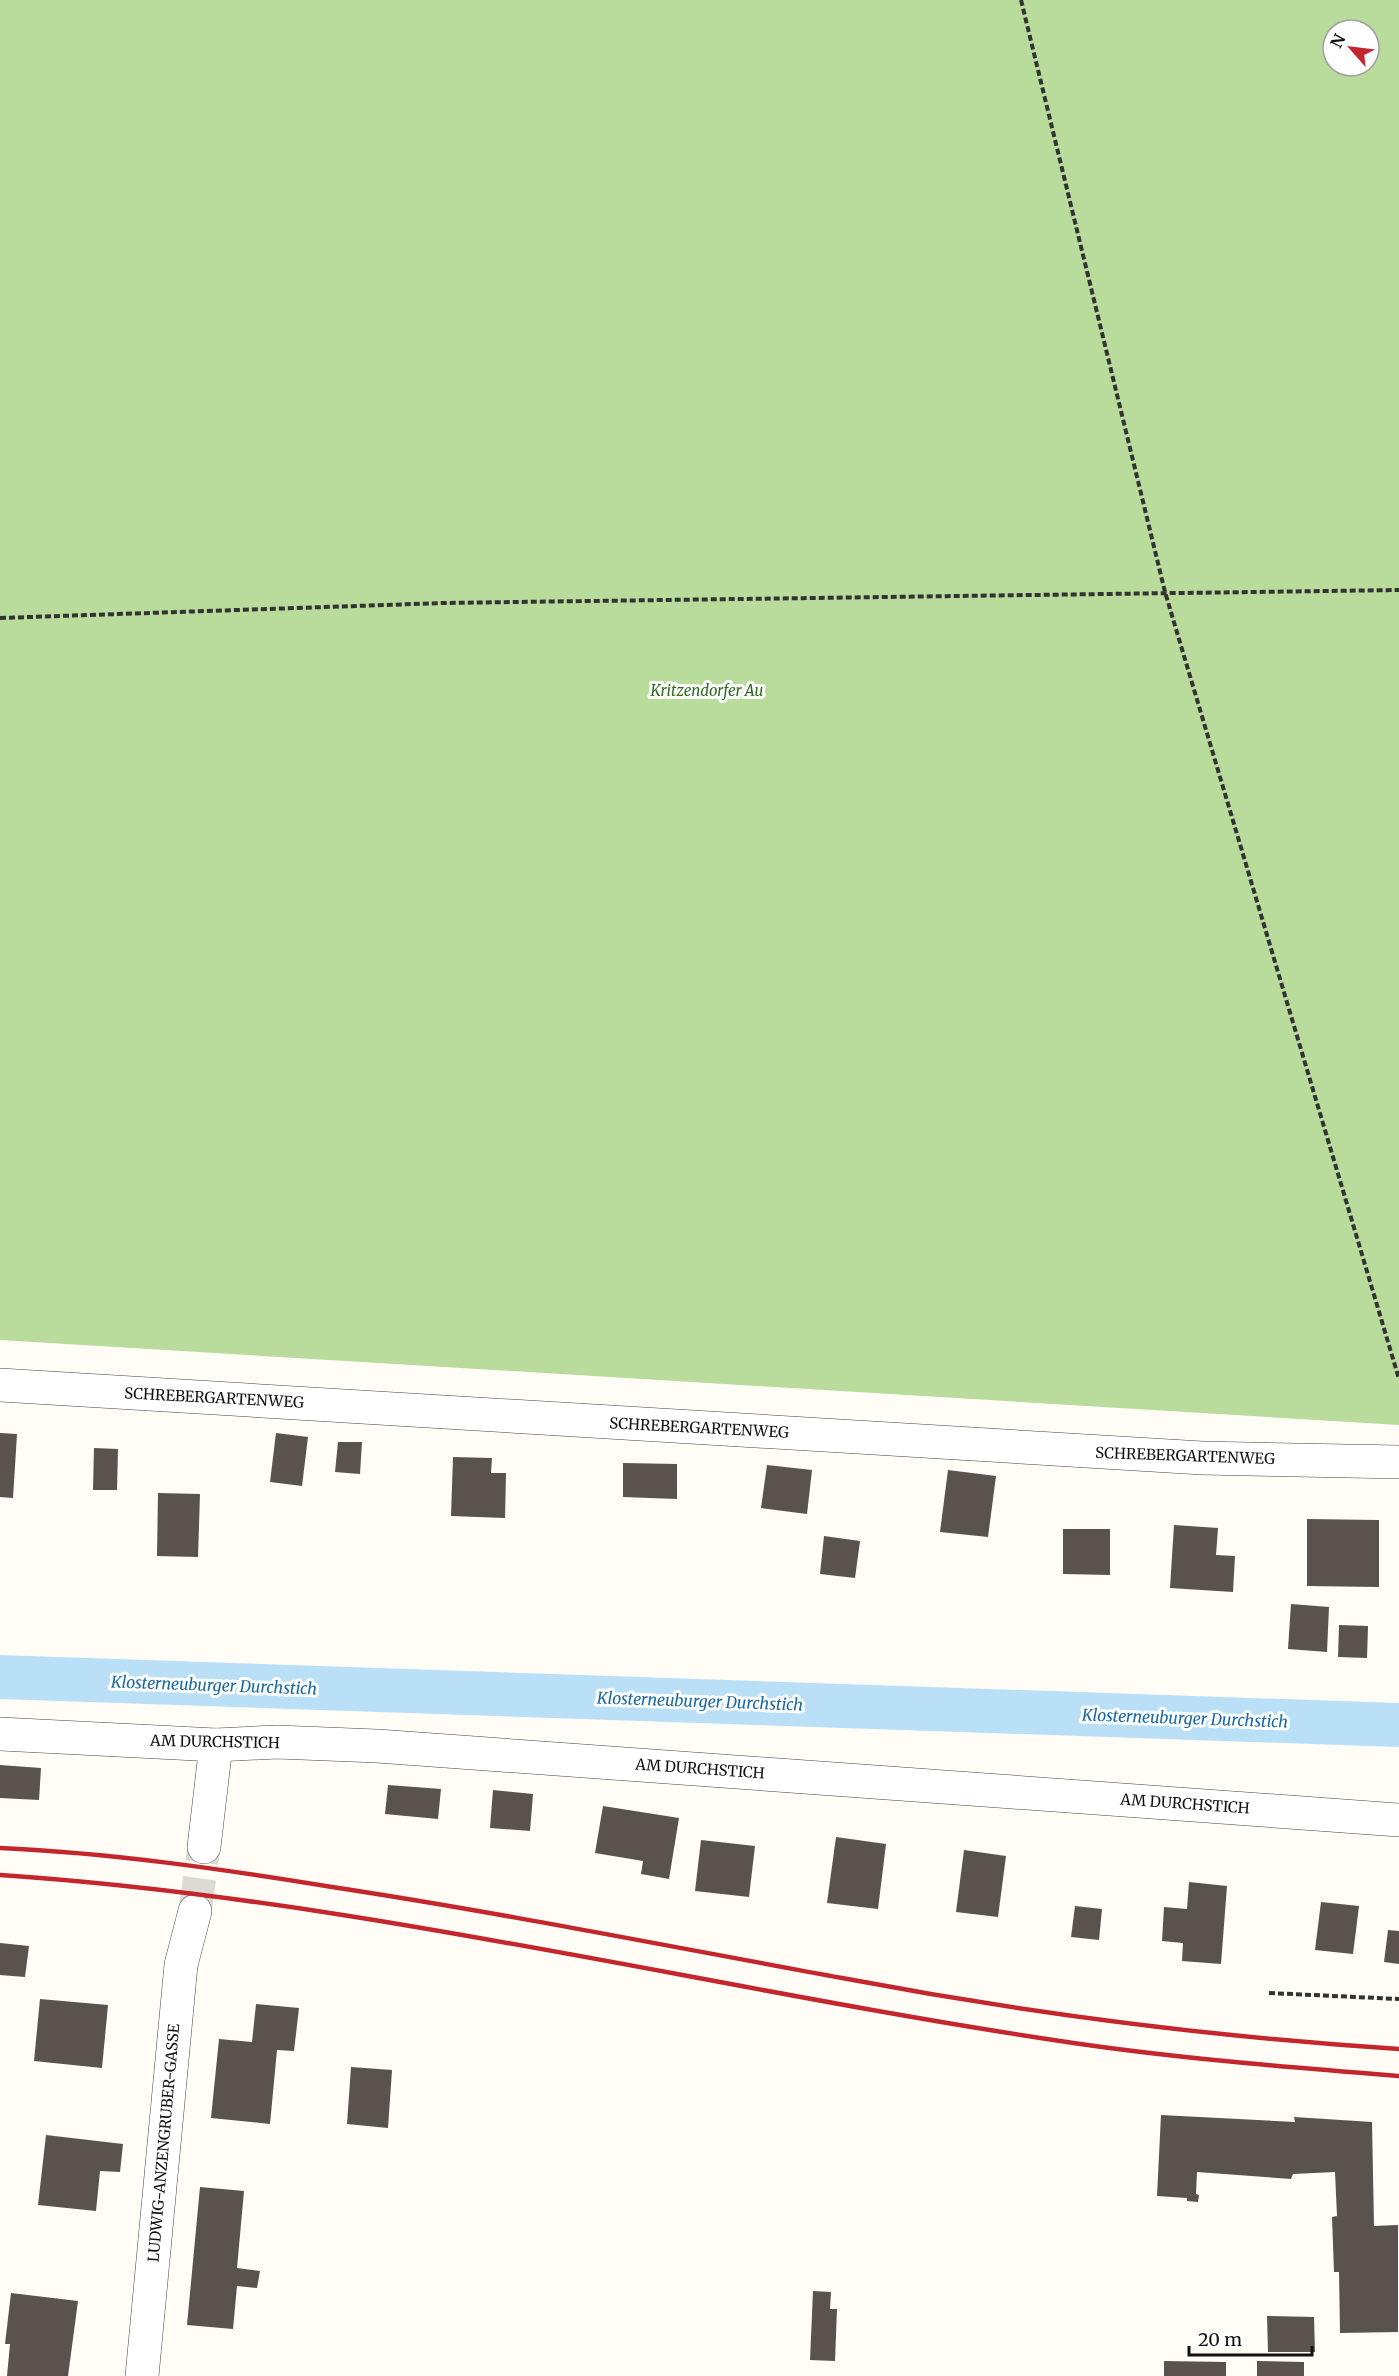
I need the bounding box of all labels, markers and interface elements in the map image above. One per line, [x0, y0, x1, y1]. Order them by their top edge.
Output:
north arrow [1321, 18, 1381, 78]
text: N [1326, 30, 1350, 51]
park label: Kritzendorfer Au [650, 681, 764, 700]
street label: SCHREBERGARTENWEG [124, 1383, 304, 1412]
street label: SCHREBERGARTENWEG [609, 1413, 789, 1442]
street label: SCHREBERGARTENWEG [1095, 1443, 1275, 1468]
water label: Klosterneuburger Durchstich [110, 1671, 317, 1699]
water label: Klosterneuburger Durchstich [596, 1687, 803, 1715]
water label: Klosterneuburger Durchstich [1081, 1704, 1288, 1732]
street label: AM DURCHSTICH [149, 1731, 280, 1752]
street label: AM DURCHSTICH [634, 1754, 765, 1783]
street label: AM DURCHSTICH [1119, 1789, 1250, 1818]
street label: LUDWIG-ANZENGRUBER-GASSE [144, 2023, 183, 2263]
scale bar [1189, 2319, 1312, 2357]
text: 20 m [1198, 2328, 1242, 2351]

